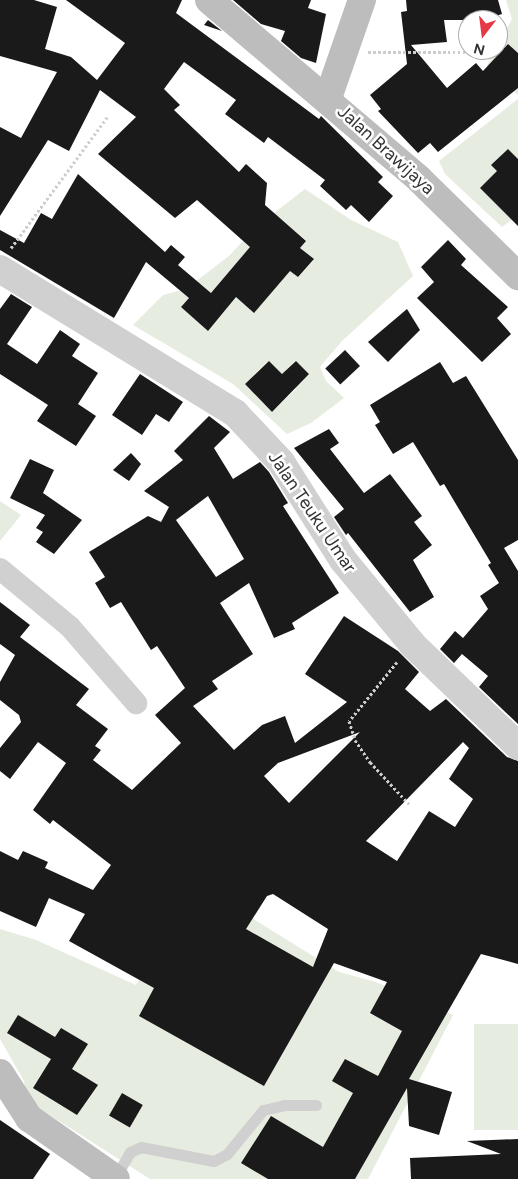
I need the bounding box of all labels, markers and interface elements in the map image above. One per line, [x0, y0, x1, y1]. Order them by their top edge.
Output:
north arrow [458, 10, 508, 60]
text: N [472, 39, 487, 59]
street label: Jalan Brawijaya [333, 101, 439, 199]
street label: Jalan Teuku Umar [264, 447, 360, 577]

